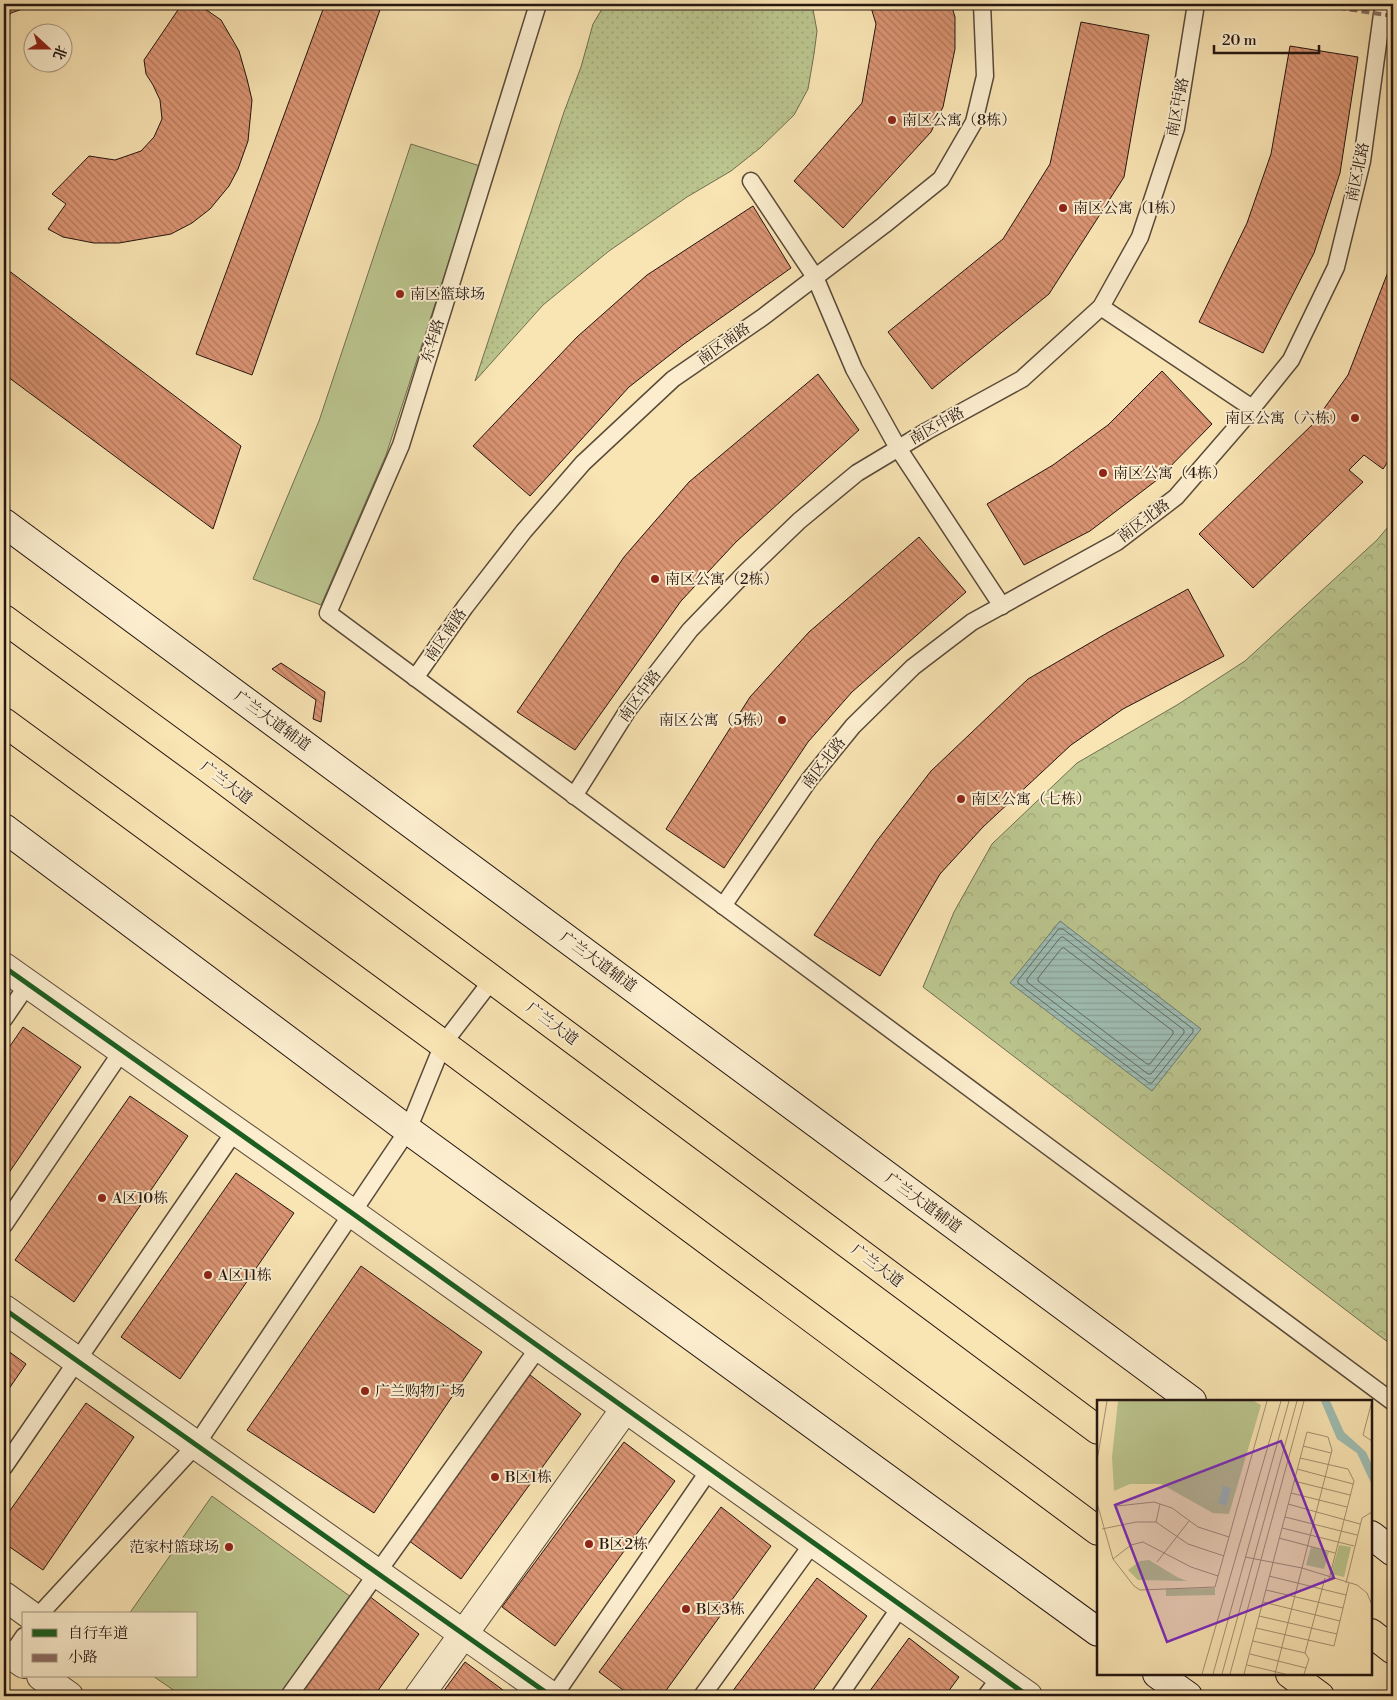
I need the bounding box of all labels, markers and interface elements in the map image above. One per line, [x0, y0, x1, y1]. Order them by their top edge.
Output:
north arrow [22, 22, 72, 72]
scale bar [1214, 22, 1320, 54]
text: 20 m [1222, 31, 1257, 50]
text: 北 [48, 43, 70, 62]
street label: 南区中路 [1163, 76, 1193, 138]
place label: 南区公寓（8栋） [902, 111, 1016, 130]
marker: 南区公寓（8栋） [886, 114, 898, 126]
street label: 南区北路 [1342, 141, 1374, 203]
place label: 南区公寓（1栋） [1073, 199, 1184, 218]
marker: 南区公寓（1栋） [1057, 202, 1069, 214]
place label: 南区篮球场 [410, 285, 485, 304]
marker: 南区篮球场 [394, 288, 406, 300]
street label: 东华路 [417, 317, 449, 365]
street label: 南区南路 [694, 319, 754, 369]
street label: 南区中路 [906, 403, 968, 449]
place label: 南区公寓（六栋） [1225, 409, 1345, 428]
marker: 南区公寓（六栋） [1349, 412, 1361, 424]
place label: 南区公寓（4栋） [1113, 464, 1227, 483]
marker: 南区公寓（4栋） [1097, 467, 1109, 479]
street label: 南区北路 [1114, 495, 1174, 547]
place label: 南区公寓（2栋） [665, 570, 779, 589]
marker: 南区公寓（2栋） [649, 573, 661, 585]
street label: 南区南路 [421, 605, 471, 665]
street label: 南区中路 [615, 666, 665, 726]
street label: 广兰大道辅道 [230, 687, 314, 755]
place label: 南区公寓（5栋） [659, 711, 772, 730]
marker: 南区公寓（5栋） [776, 714, 788, 726]
street label: 南区北路 [798, 734, 850, 792]
street label: 广兰大道 [196, 757, 256, 809]
place label: 南区公寓（七栋） [971, 790, 1091, 809]
marker: 南区公寓（七栋） [955, 793, 967, 805]
street label: 广兰大道辅道 [556, 928, 640, 996]
street label: 广兰大道 [522, 998, 582, 1050]
street label: 广兰大道辅道 [881, 1169, 965, 1237]
place label: A区10栋 [111, 1189, 168, 1208]
marker: A区10栋 [96, 1192, 108, 1204]
street label: 广兰大道 [847, 1240, 907, 1292]
place label: A区11栋 [217, 1266, 272, 1285]
marker: A区11栋 [202, 1269, 214, 1281]
place label: 广兰购物广场 [375, 1382, 465, 1401]
marker: 广兰购物广场 [359, 1385, 371, 1397]
inset map [1097, 1400, 1372, 1675]
place label: B区1栋 [504, 1468, 552, 1487]
marker: B区1栋 [489, 1471, 501, 1483]
place label: B区2栋 [598, 1535, 648, 1554]
place label: 范家村篮球场 [129, 1538, 219, 1557]
marker: B区2栋 [583, 1538, 595, 1550]
marker: 范家村篮球场 [223, 1541, 235, 1553]
place label: B区3栋 [695, 1600, 745, 1619]
marker: B区3栋 [680, 1603, 692, 1615]
legend [22, 1612, 198, 1678]
text: 自行车道 [68, 1624, 128, 1643]
text: 小路 [68, 1648, 98, 1667]

